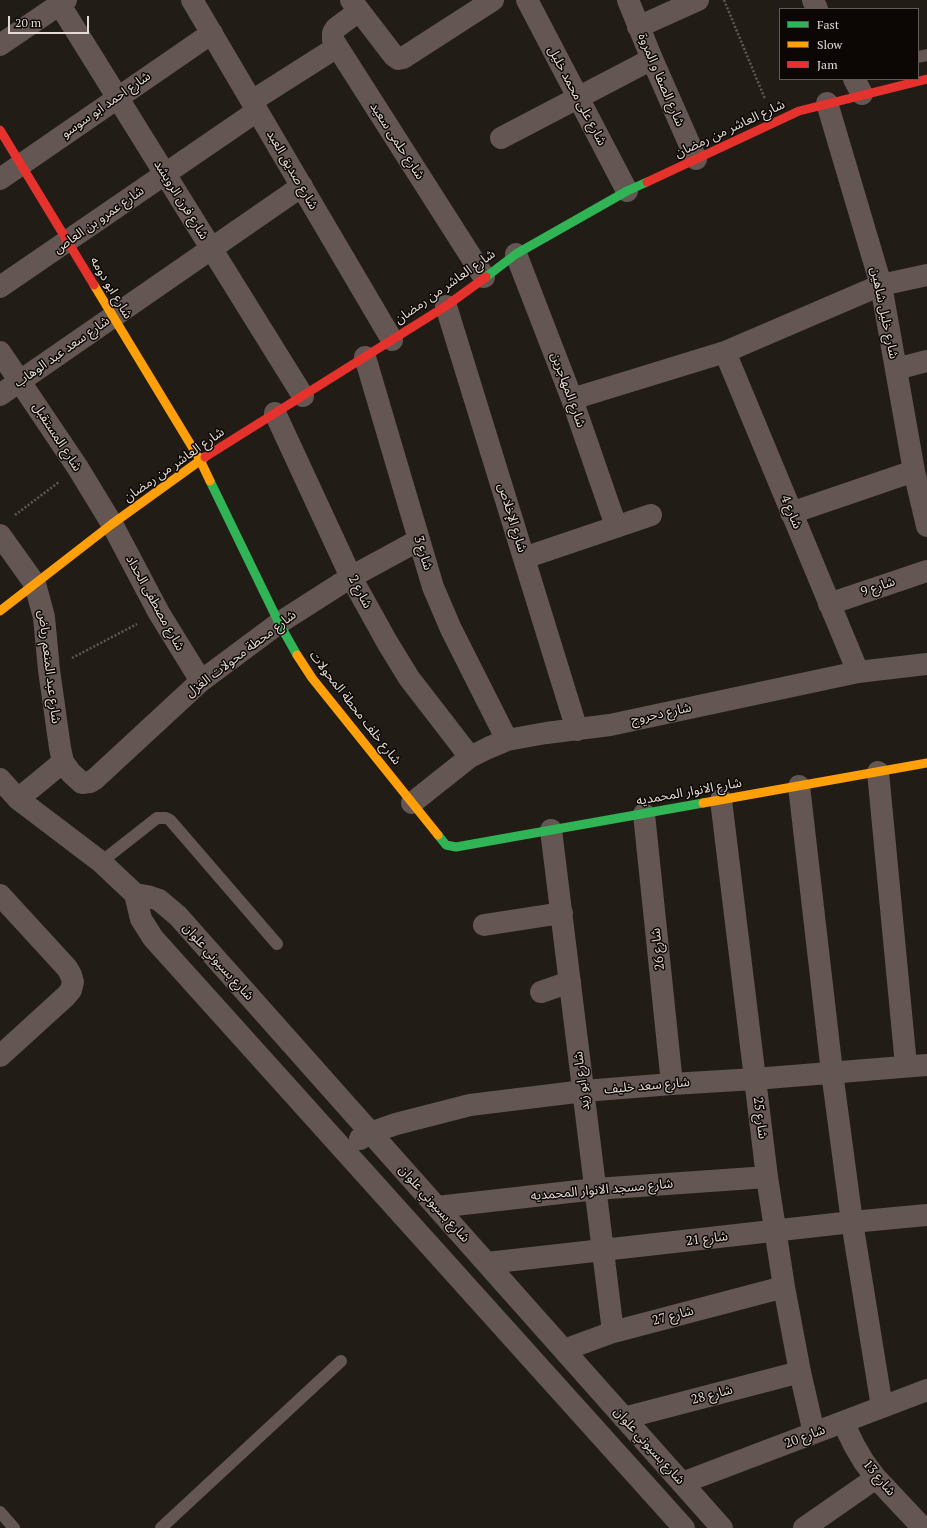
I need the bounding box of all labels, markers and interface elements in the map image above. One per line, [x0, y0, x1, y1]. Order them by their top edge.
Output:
scale bar [10, 8, 91, 34]
legend [779, 8, 919, 80]
text: 20 m [15, 15, 41, 30]
text: Fast [817, 17, 839, 32]
street label: شارع الصفا و المروة [634, 31, 688, 129]
text: Slow [817, 37, 842, 52]
street label: شارع على محمد خليل [544, 44, 610, 148]
text: Jam [817, 57, 838, 72]
street label: شارع احمد ابو سوسو [58, 68, 154, 142]
street label: شارع العاشر من رمضان [673, 97, 787, 161]
street label: شارع حلمى سعيد [366, 99, 428, 183]
street label: شارع صديق العبد [263, 127, 321, 213]
street label: شارع فرن الرويشد [150, 157, 212, 243]
street label: شارع عمرو بن العاص [51, 183, 147, 257]
street label: شارع العاشر من رمضان [392, 246, 498, 328]
street label: شارع ابو دومه [86, 254, 136, 322]
street label: شارع خليل شاهين [867, 266, 901, 360]
street label: شارع سعد عبد الوهاب [11, 313, 113, 391]
street label: شارع المهاجرين [547, 350, 589, 430]
street label: شارع المستقبل [29, 400, 85, 474]
street label: شارع العاشر من رمضان [121, 424, 227, 506]
street label: شارع الإخلاص [494, 481, 530, 555]
street label: شارع 4 [777, 493, 805, 531]
street label: شارع 3 [410, 534, 436, 572]
street label: شارع مصطفى الحداد [122, 552, 188, 654]
street label: شارع 2 [345, 573, 375, 611]
street label: شارع 9 [859, 574, 897, 600]
street label: شارع محطة محولات الغزل [183, 607, 299, 701]
street label: شارع عبد المنعم رياض [34, 609, 64, 725]
street label: شارع خلف محطة المحولات [306, 648, 404, 768]
street label: شارع دحروج [629, 700, 693, 728]
street label: شارع الانوار المحمديه [635, 775, 743, 809]
street label: شارع بسيوني علوان [179, 920, 257, 1004]
street label: شارع 26 [648, 927, 668, 971]
street label: شارع ابو زيد [571, 1050, 593, 1112]
street label: شارع سعد خليف [603, 1074, 691, 1098]
street label: شارع 25 [750, 1096, 770, 1140]
street label: شارع بسيوني علوان [395, 1162, 473, 1246]
street label: شارع مسجد الانوار المحمديه [530, 1176, 674, 1204]
street label: شارع 21 [685, 1229, 729, 1249]
street label: شارع 27 [651, 1303, 695, 1329]
street label: شارع 28 [690, 1382, 734, 1408]
street label: شارع بسيوني علوان [610, 1404, 688, 1488]
street label: شارع 20 [782, 1422, 828, 1452]
street label: شارع 13 [859, 1457, 899, 1499]

